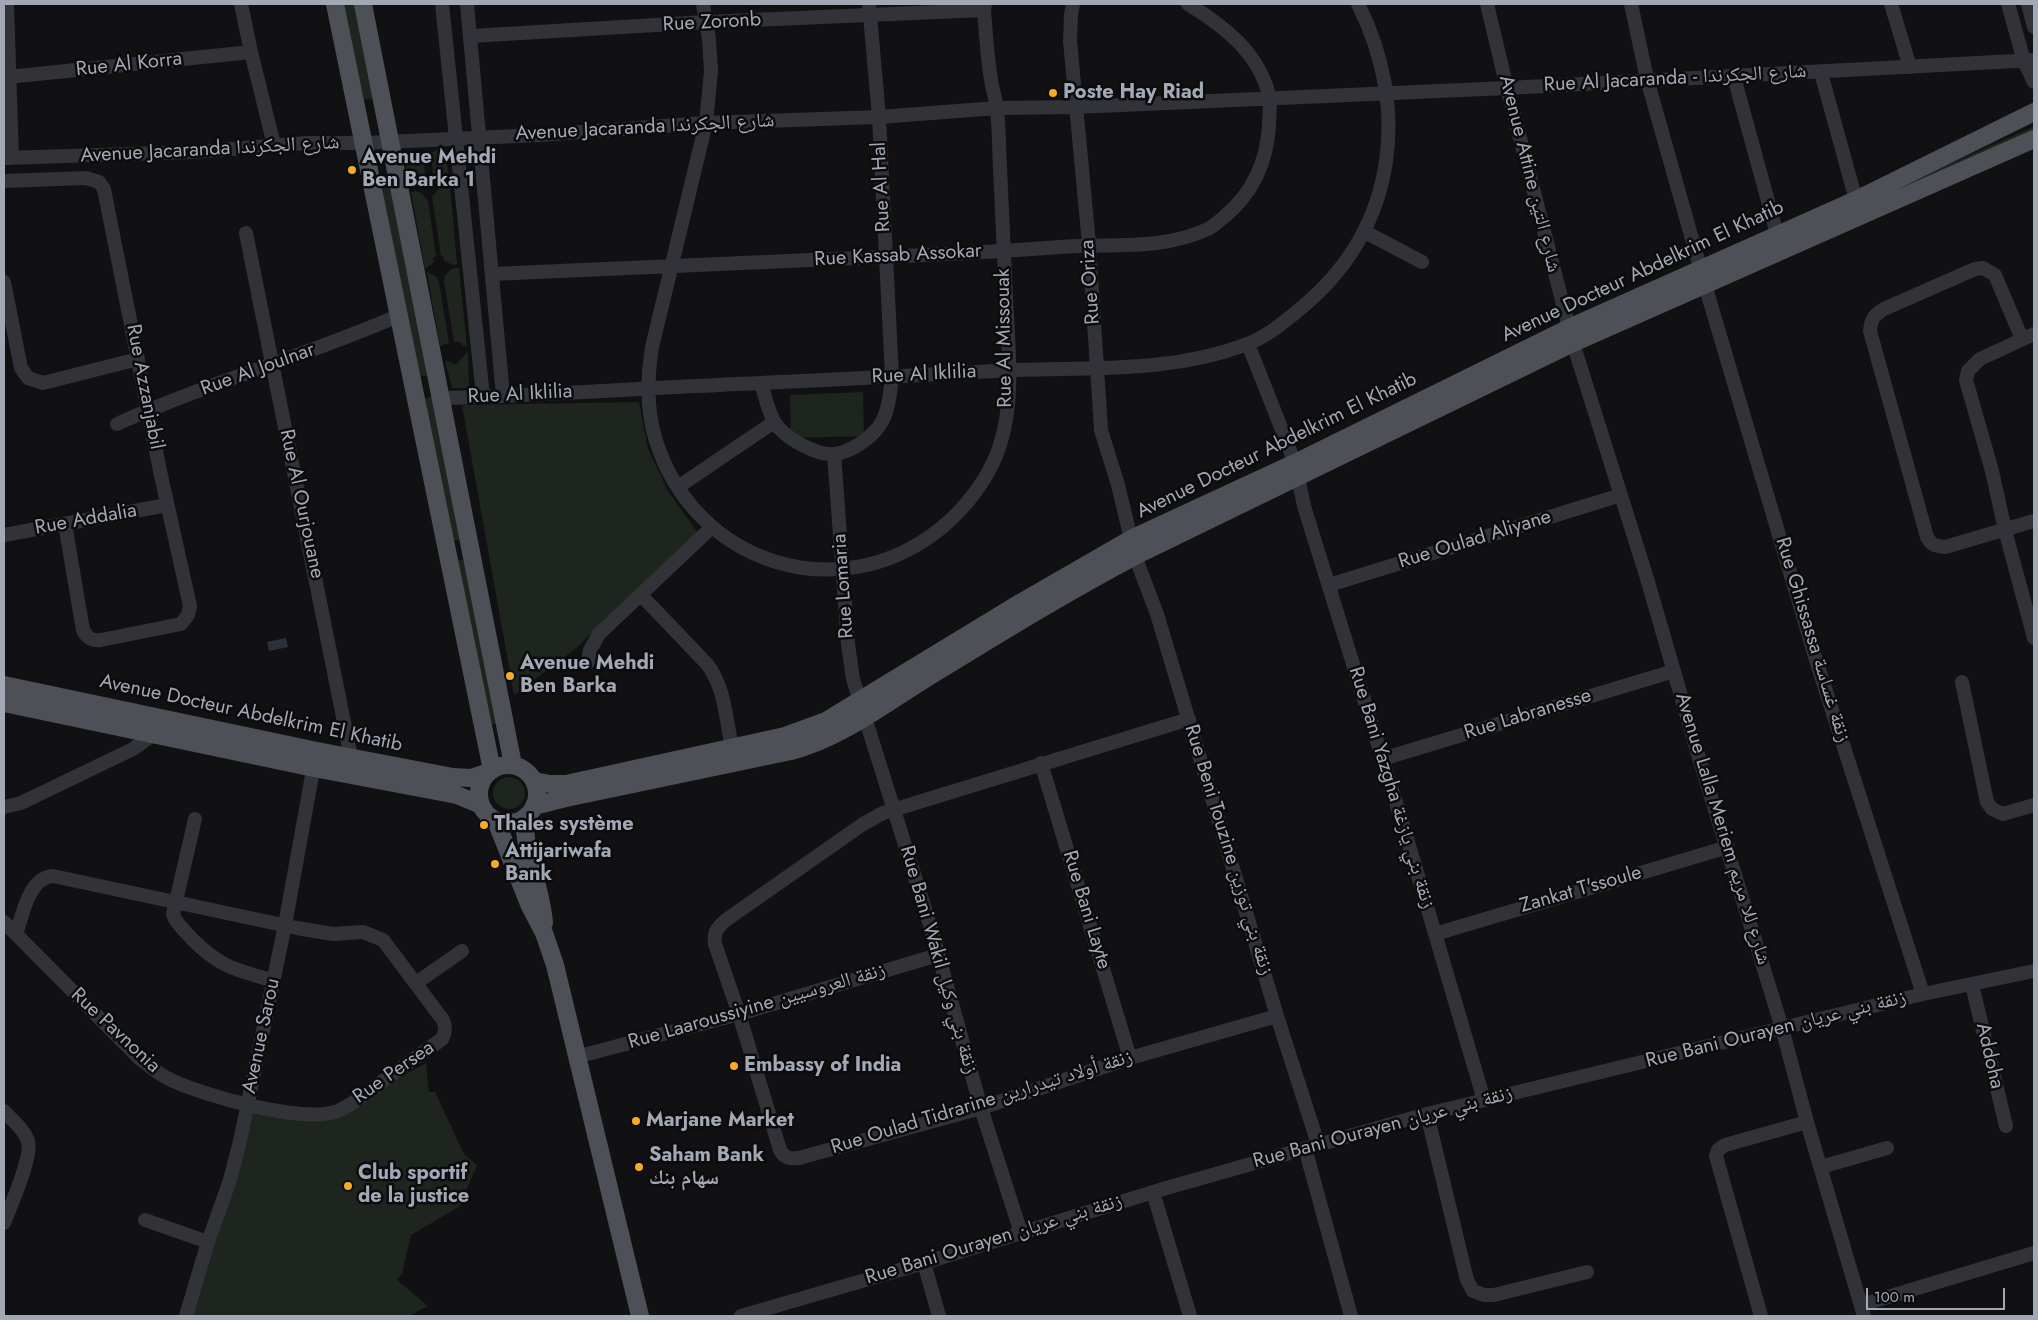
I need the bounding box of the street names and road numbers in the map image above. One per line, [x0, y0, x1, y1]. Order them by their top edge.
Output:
street label: Rue Zoronb [662, 8, 762, 38]
street label: Rue Al Korra [75, 47, 183, 83]
street label: Rue Al Jacaranda - شارع الجكرندا [1543, 60, 1807, 98]
street label: Avenue Attine شارع التين [1493, 73, 1565, 275]
street label: Avenue Jacaranda شارع الجكرندا [515, 109, 775, 147]
street label: Avenue Jacaranda شارع الجكرندا [80, 131, 340, 169]
street label: Rue Al Hal [868, 141, 896, 233]
street label: Avenue Docteur Abdelkrim El Khatib [1498, 196, 1788, 348]
street label: Rue Oriza [1076, 239, 1106, 325]
street label: Rue Kassab Assokar [814, 240, 982, 272]
street label: Rue Al Missouak [992, 268, 1018, 408]
street label: Rue Azzanjabil [120, 322, 168, 452]
street label: Rue Al Joulnar [198, 338, 318, 402]
street label: Rue Al Iklilia [871, 360, 977, 390]
street label: Avenue Docteur Abdelkrim El Khatib [1133, 368, 1421, 524]
street label: Rue Al Iklilia [467, 380, 573, 410]
street label: Rue Al Ourjouane [273, 427, 329, 581]
street label: Rue Addalia [33, 499, 139, 541]
street label: Rue Oulad Aliyane [1396, 505, 1554, 575]
street label: Rue Lomaria [828, 533, 860, 639]
street label: Rue Ghissassa زنقة غساسة [1769, 535, 1855, 745]
street label: Rue Bani Yazgha زنقة بني يازغة [1343, 664, 1439, 912]
street label: Avenue Docteur Abdelkrim El Khatib [98, 670, 404, 758]
street label: Rue Labranesse [1462, 684, 1594, 746]
street label: Avenue Lalla Meriem شارع للا مريم [1669, 690, 1775, 968]
street label: Rue Beni Touzine زنقة بني توزين [1178, 722, 1278, 978]
street label: Rue Bani Wakil زنقة بني وكيل [894, 843, 982, 1077]
street label: Rue Bani Layte [1057, 848, 1115, 972]
street label: Zankat T'ssoule [1517, 861, 1645, 919]
street label: Rue Laaroussiyine زنقة العروسيين [626, 959, 888, 1055]
street label: Avenue Sarou [238, 976, 286, 1096]
street label: Rue Pavnonia [65, 984, 165, 1078]
street label: Rue Bani Ourayen زنقة بني عريان [1643, 986, 1909, 1074]
street label: Addoha [1970, 1021, 2008, 1091]
street label: Rue Persea [349, 1036, 439, 1110]
street label: Rue Oulad Tidrarine زنقة أولاد تيدرارين [828, 1046, 1136, 1160]
street label: Rue Bani Ourayen زنقة بني عريان [1251, 1082, 1515, 1174]
street label: Rue Bani Ourayen زنقة بني عريان [863, 1189, 1125, 1291]

